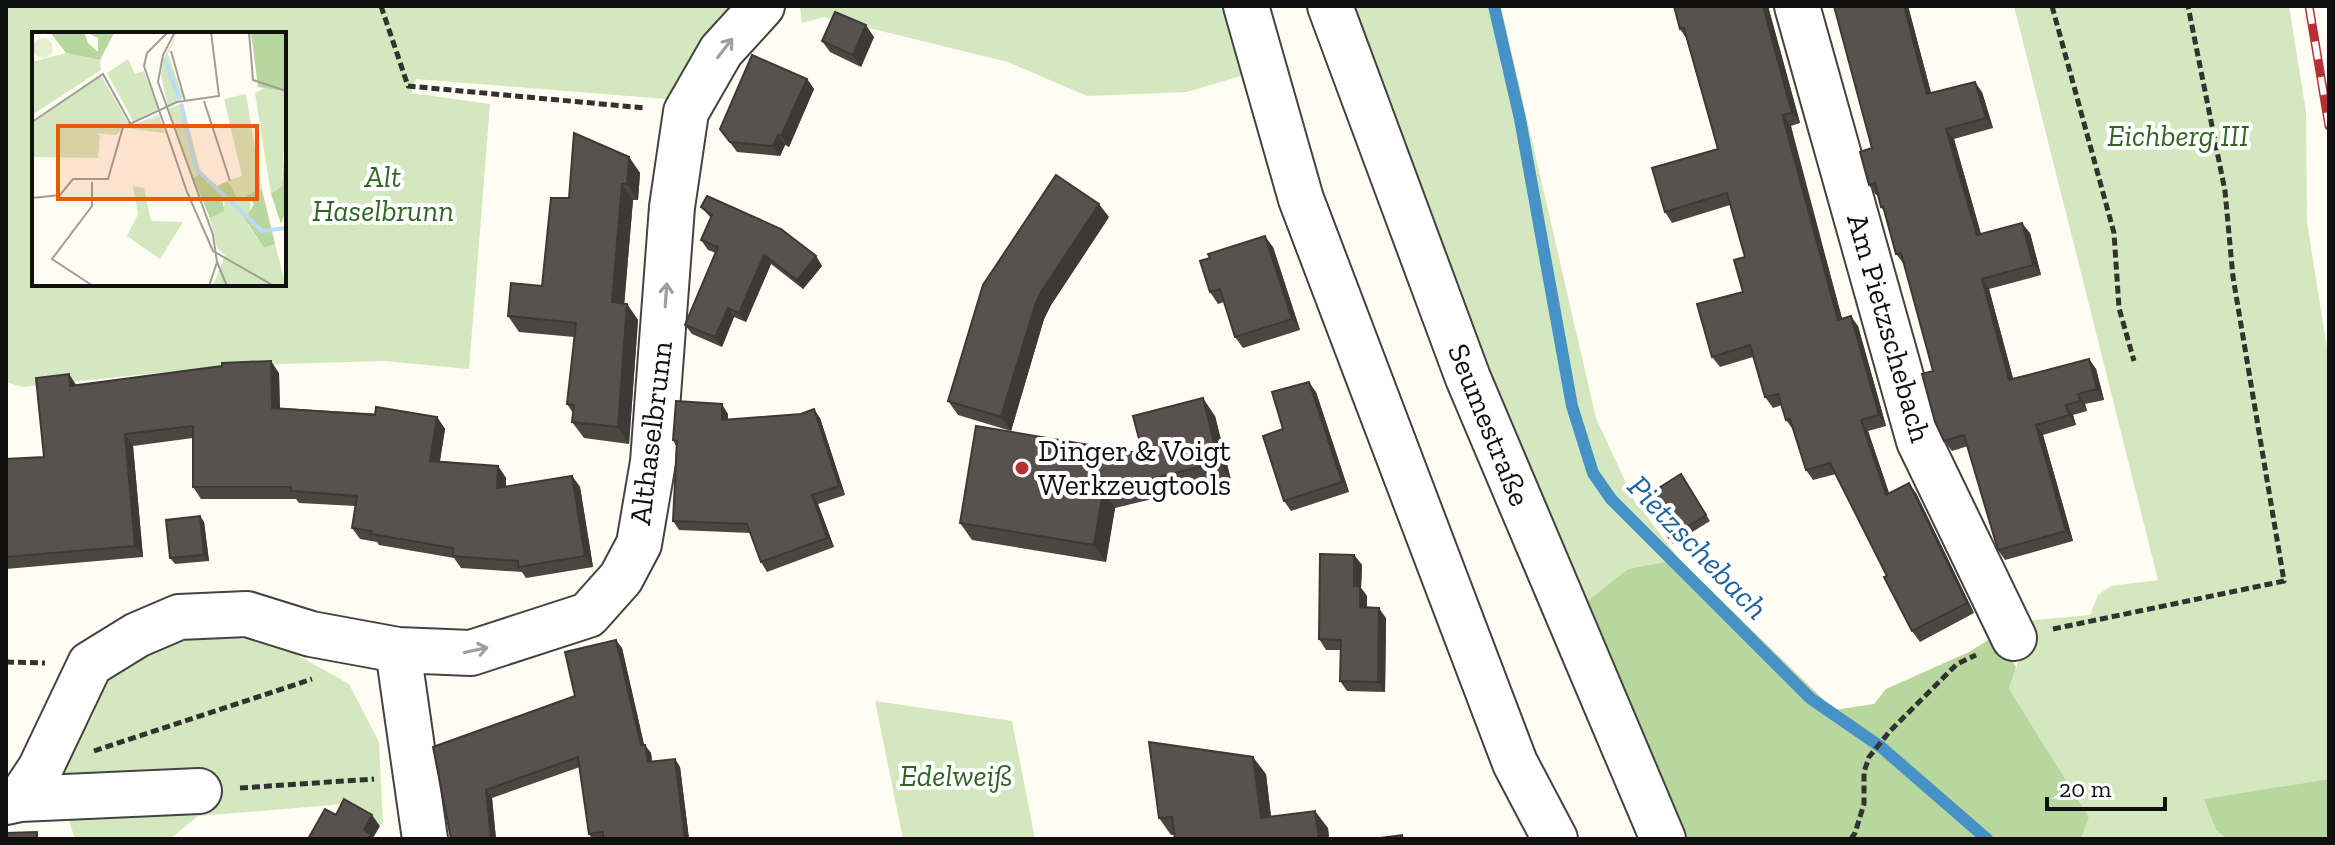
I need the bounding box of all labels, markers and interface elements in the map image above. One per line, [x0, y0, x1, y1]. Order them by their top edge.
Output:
inset map [32, 32, 286, 286]
one-way arrow [717, 38, 734, 59]
park label: Eichberg III [2107, 118, 2249, 154]
park label: Alt Haselbrunn [312, 159, 454, 229]
street label: Am Pietzschebach [1839, 210, 1939, 447]
one-way arrow [659, 282, 674, 309]
street label: Althaselbrunn [622, 339, 680, 527]
street label: Seumestraße [1440, 339, 1538, 511]
place label: Dinger & Voigt Werkzeugtools [1038, 433, 1231, 503]
marker: Dinger & Voigt Werkzeugtools [1013, 459, 1031, 477]
water label: Pietzschebach [1620, 467, 1776, 627]
one-way arrow [462, 642, 488, 657]
park label: Edelweiß [900, 758, 1012, 794]
scale bar [2047, 761, 2165, 811]
text: 20 m [2059, 774, 2112, 803]

